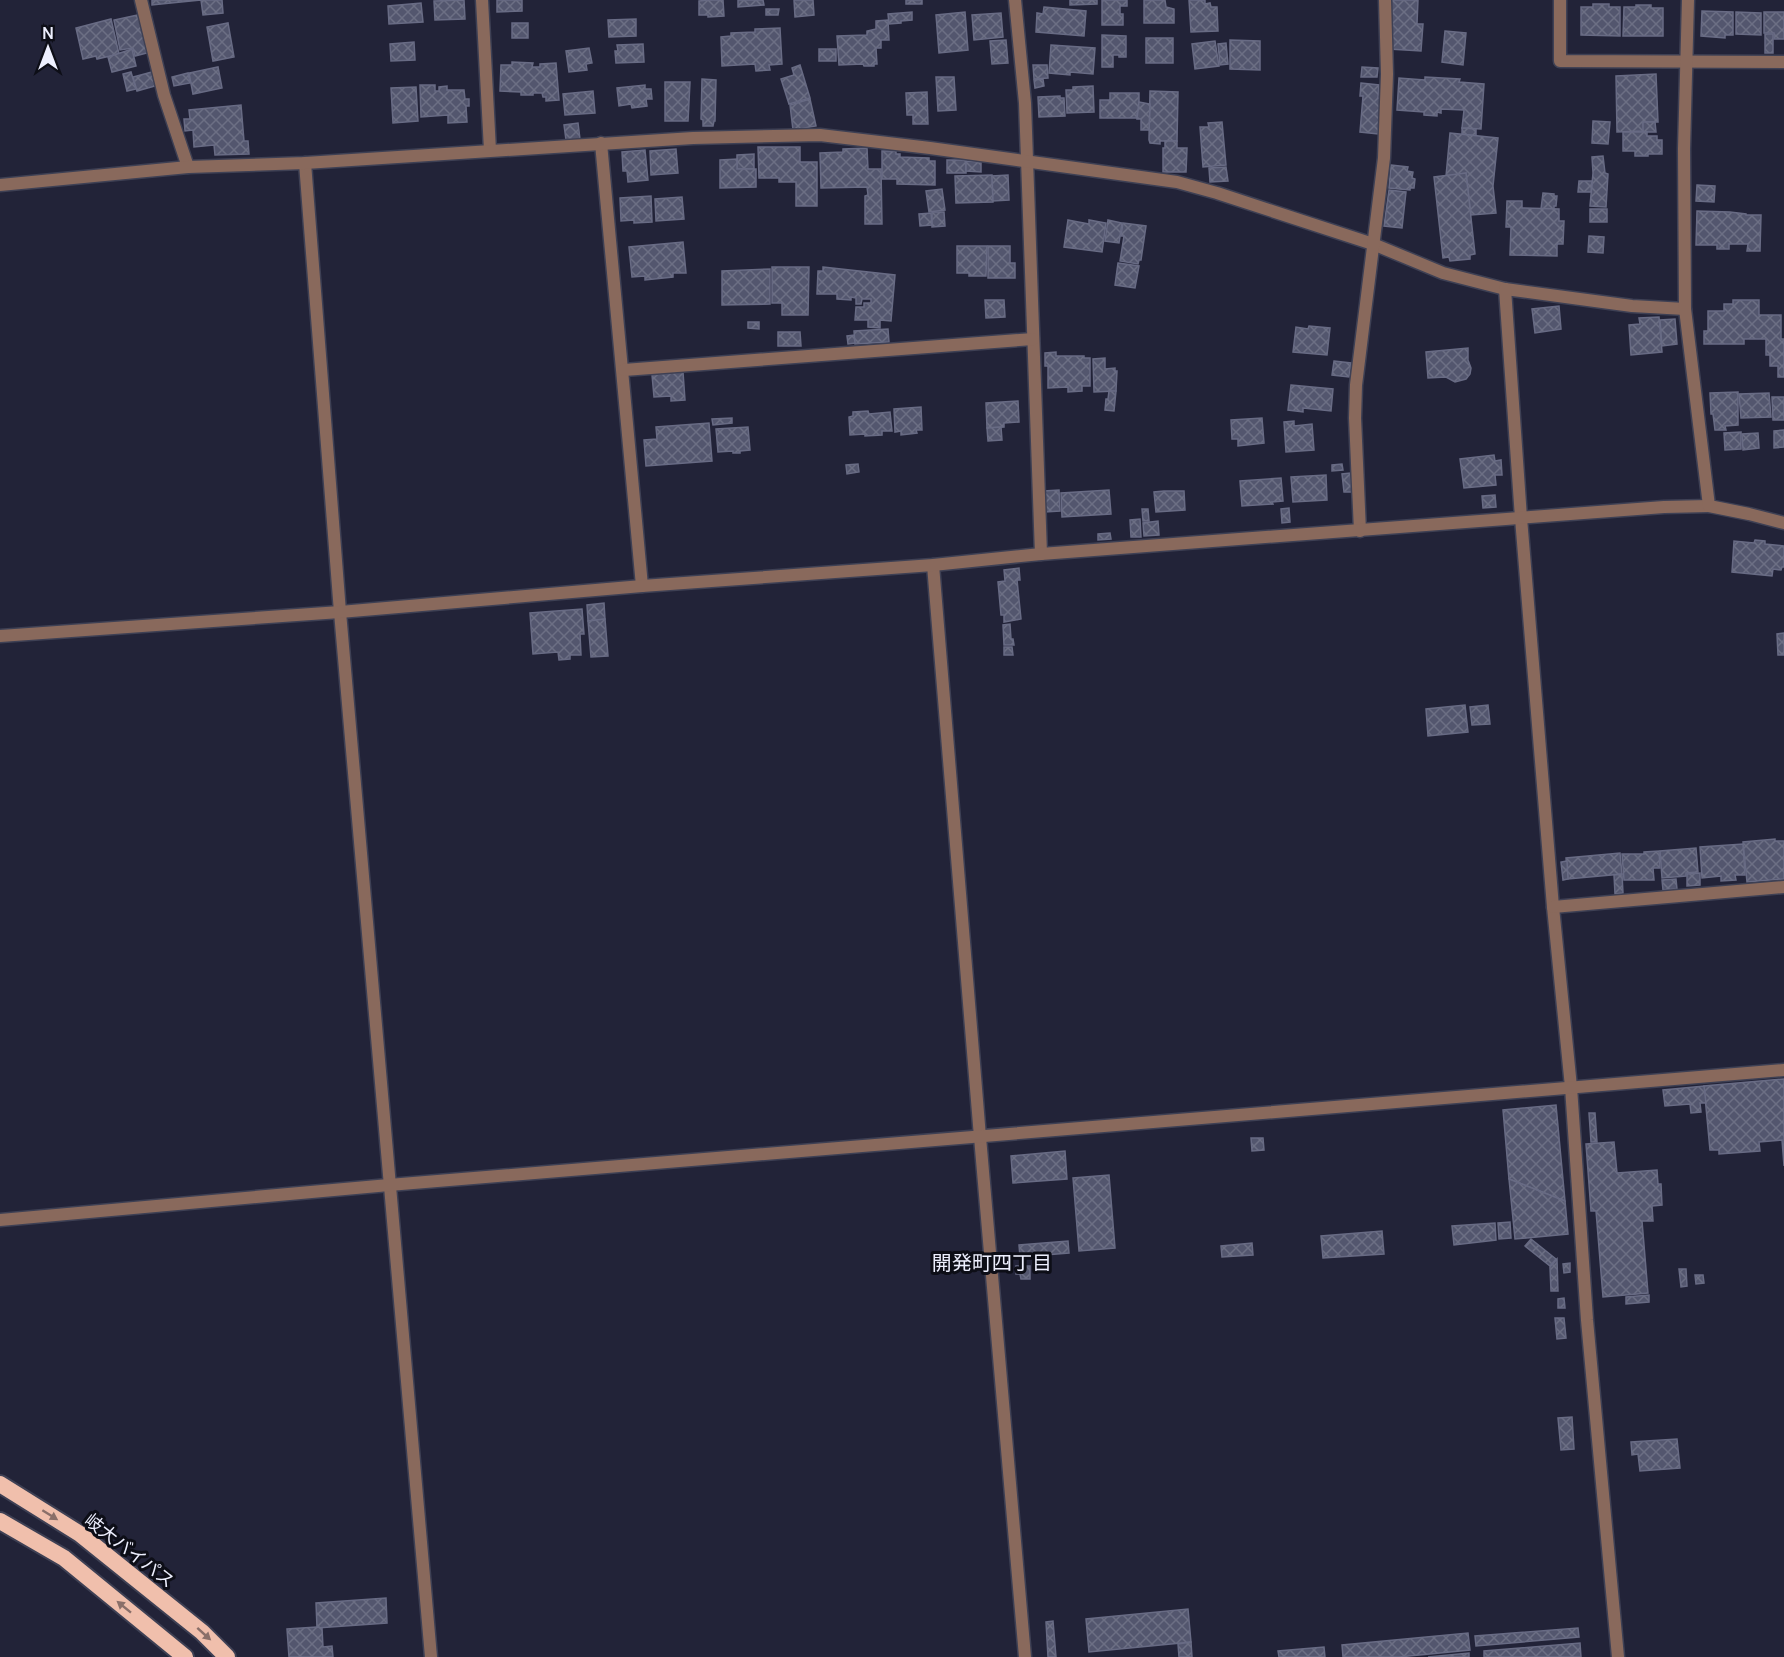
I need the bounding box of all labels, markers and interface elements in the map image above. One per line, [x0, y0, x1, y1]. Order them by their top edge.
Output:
north arrow [18, 18, 78, 78]
text: N [42, 22, 54, 44]
district label: 開発町四丁目 [932, 1249, 1052, 1276]
street label: 岐大バイパス [80, 1507, 180, 1593]
one-way arrow [42, 1510, 58, 1521]
one-way arrow [116, 1601, 131, 1613]
one-way arrow [196, 1627, 211, 1640]

